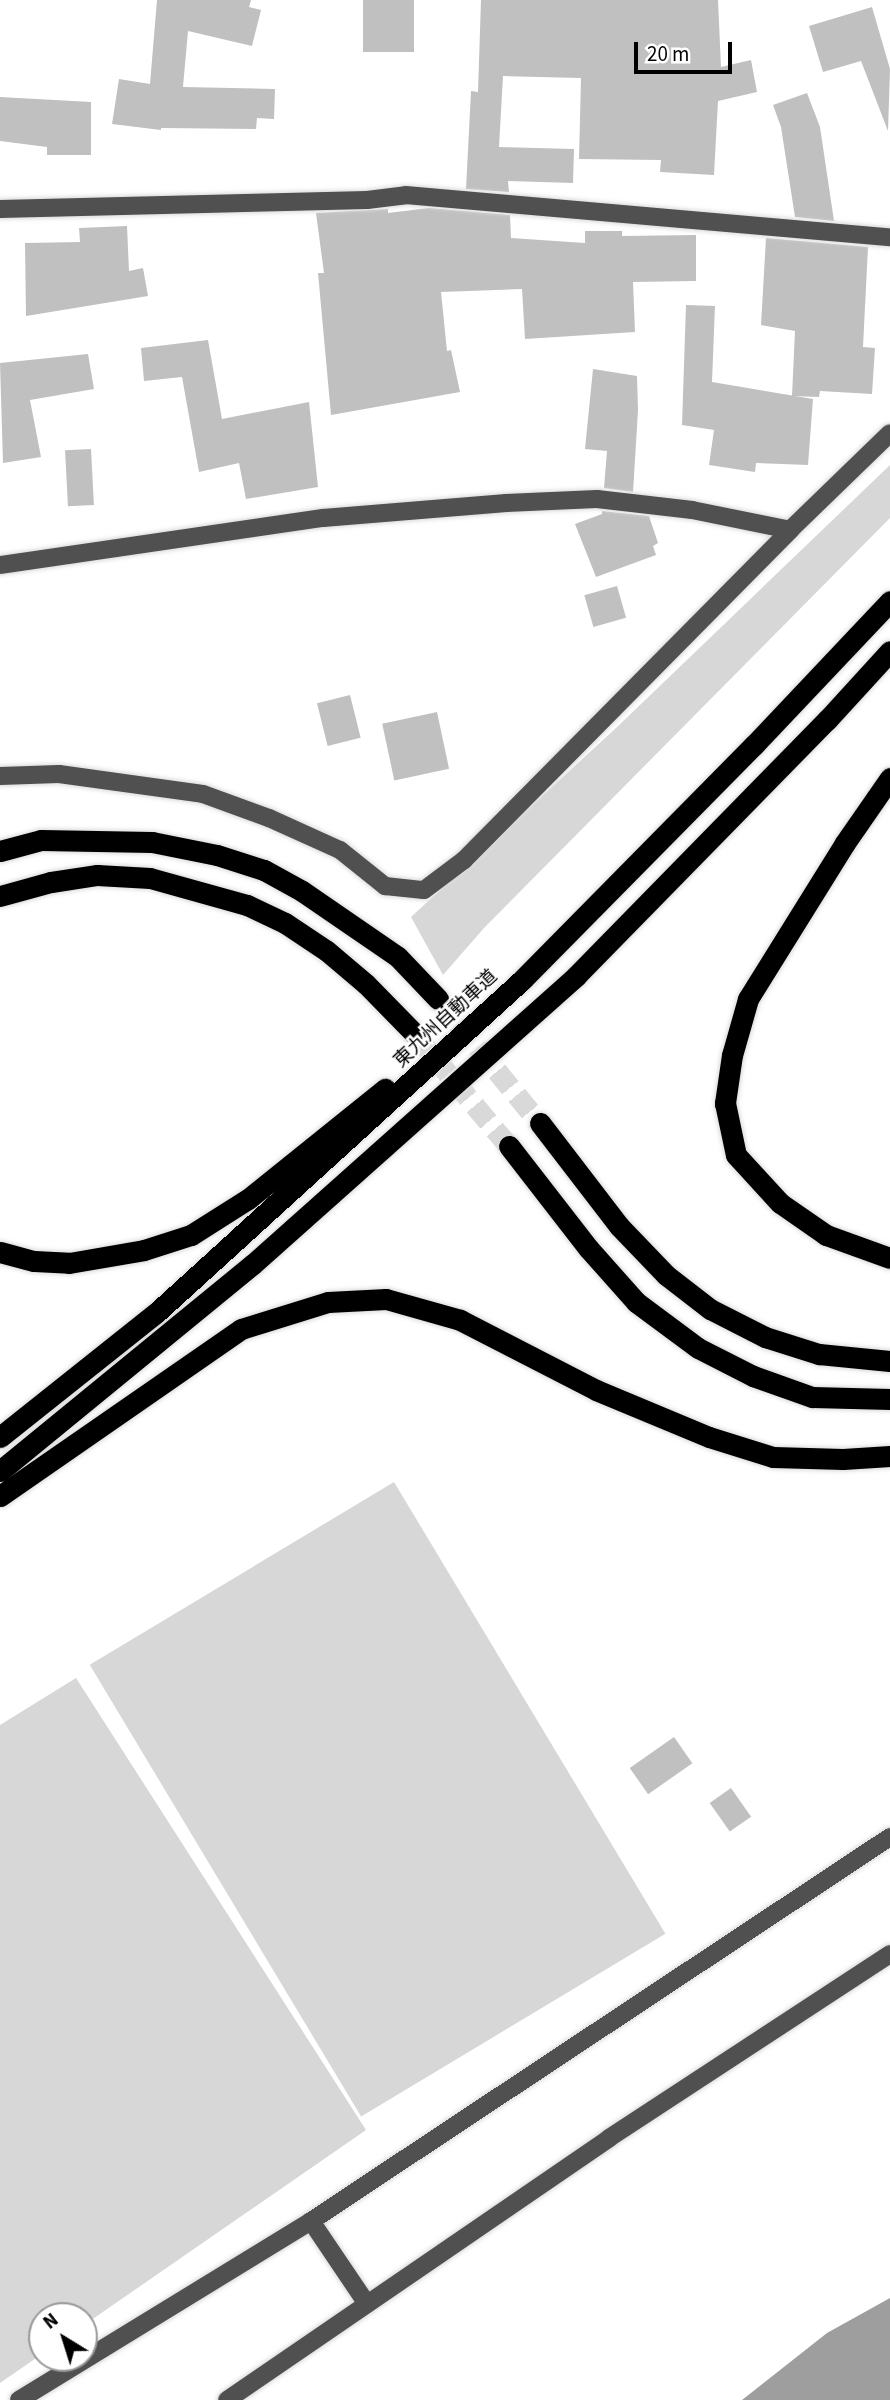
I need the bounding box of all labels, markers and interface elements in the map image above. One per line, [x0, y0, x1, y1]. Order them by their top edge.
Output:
scale bar [638, 28, 736, 72]
text: 20 m [647, 39, 689, 69]
street label: 東九州自動車道 [390, 965, 502, 1073]
north arrow [28, 2302, 98, 2372]
text: N [38, 2307, 64, 2336]

